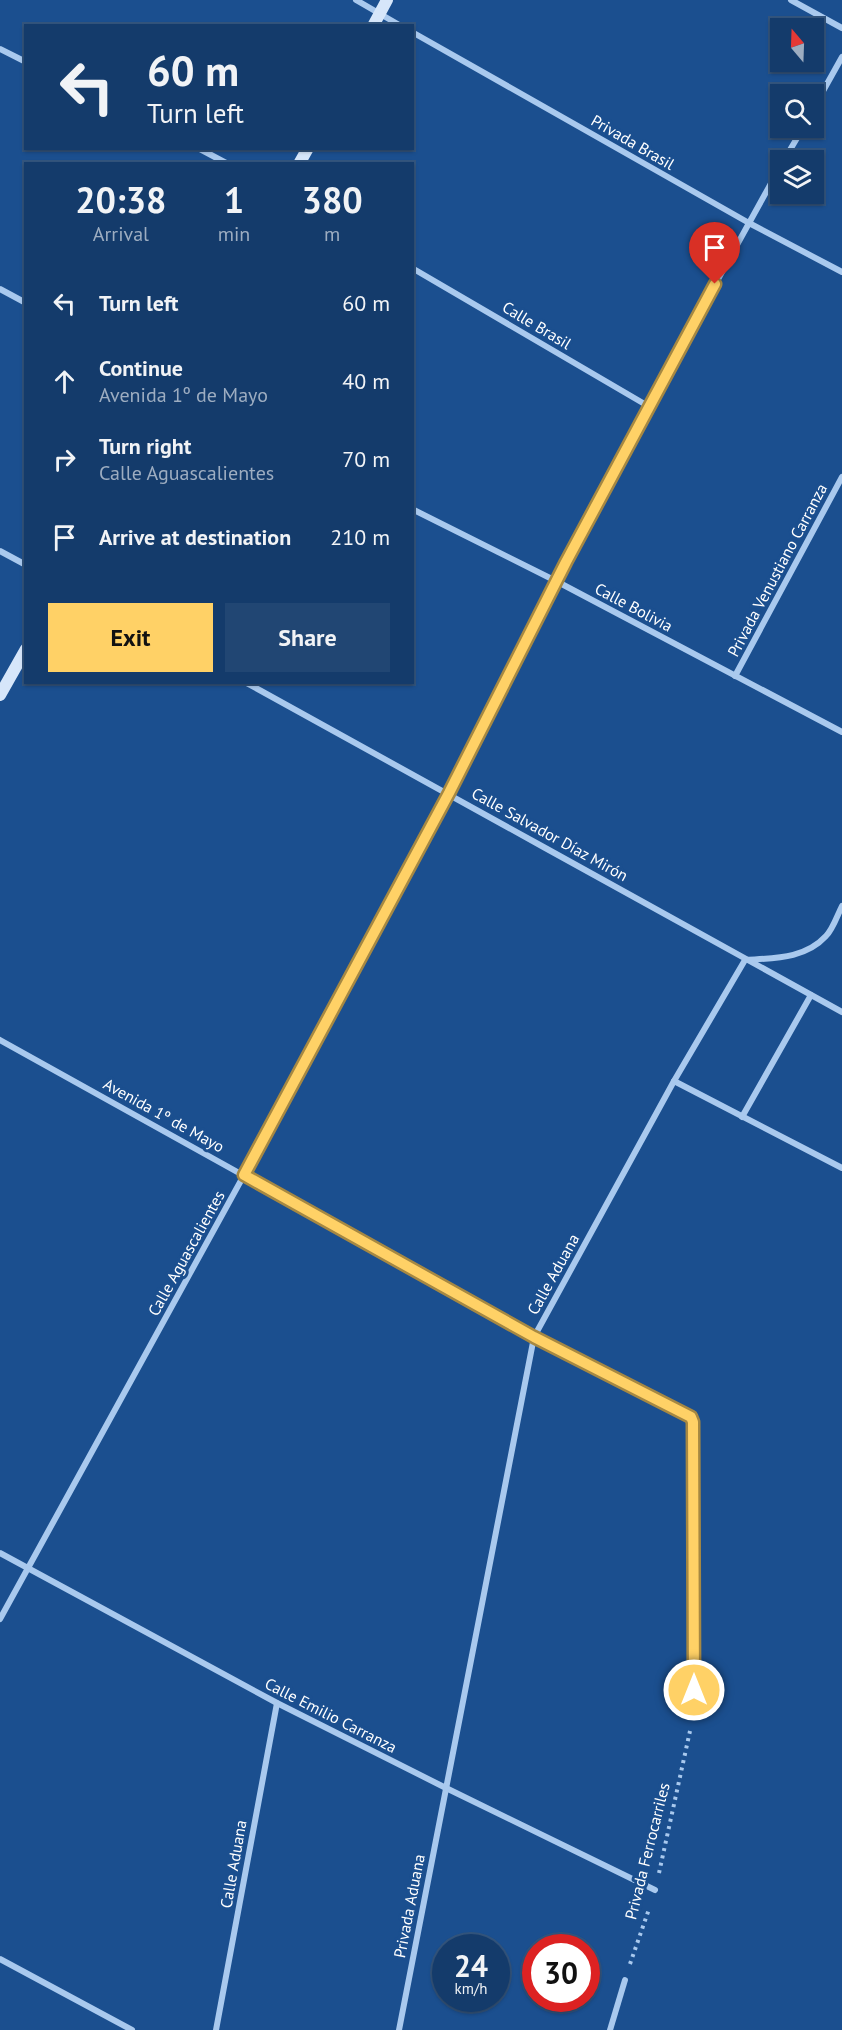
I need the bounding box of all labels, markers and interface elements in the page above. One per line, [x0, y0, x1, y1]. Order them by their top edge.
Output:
north arrow [770, 18, 824, 72]
map controls [770, 18, 824, 204]
text: 60 m [147, 43, 239, 98]
icon: left [48, 48, 126, 126]
button: search [770, 84, 824, 138]
text: Turn left [147, 96, 244, 130]
street label: Privada Brasil [588, 110, 679, 174]
button: layers [770, 150, 824, 204]
text: 20:38 [75, 176, 167, 223]
text: 1 [224, 176, 244, 223]
text: 380 [302, 176, 363, 223]
text: Arrival [93, 221, 149, 247]
text: min [218, 221, 250, 247]
text: m [324, 221, 340, 247]
pin [689, 222, 740, 284]
icon: arrive [698, 231, 731, 264]
icon: left [48, 287, 81, 320]
text: Turn left [99, 289, 179, 317]
text: 60 m [342, 289, 390, 317]
street label: Calle Brasil [499, 297, 575, 354]
text: Continue [99, 354, 183, 382]
icon: ahead [48, 365, 81, 398]
text: 40 m [342, 367, 390, 395]
text: Avenida 1º de Mayo [99, 382, 268, 408]
text: Turn right [99, 432, 191, 460]
icon: right [48, 443, 81, 476]
text: 70 m [342, 445, 390, 473]
text: Calle Aguascalientes [99, 460, 274, 486]
street label: Privada Venustiano Carranza [723, 480, 831, 660]
icon: arrive [48, 521, 81, 554]
text: Arrive at destination [99, 523, 291, 551]
text: 210 m [330, 523, 390, 551]
street label: Calle Bolivia [592, 578, 676, 636]
button: Exit [48, 603, 213, 672]
button: Share [225, 603, 390, 672]
street label: Calle Salvador Díaz Mirón [468, 783, 632, 885]
street label: Avenida 1º de Mayo [100, 1073, 228, 1157]
street label: Calle Aguascalientes [143, 1187, 229, 1319]
street label: Calle Aduana [523, 1230, 583, 1318]
position arrow [662, 1658, 726, 1722]
street label: Calle Emilio Carranza [262, 1673, 400, 1757]
street label: Privada Ferrocarriles [620, 1780, 674, 1921]
street label: Calle Aduana [215, 1818, 251, 1910]
street label: Privada Aduana [389, 1852, 429, 1960]
speed limit sign: 30 [522, 1934, 600, 2012]
text: 24 [454, 1946, 488, 1985]
text: km/h [455, 1979, 487, 1998]

